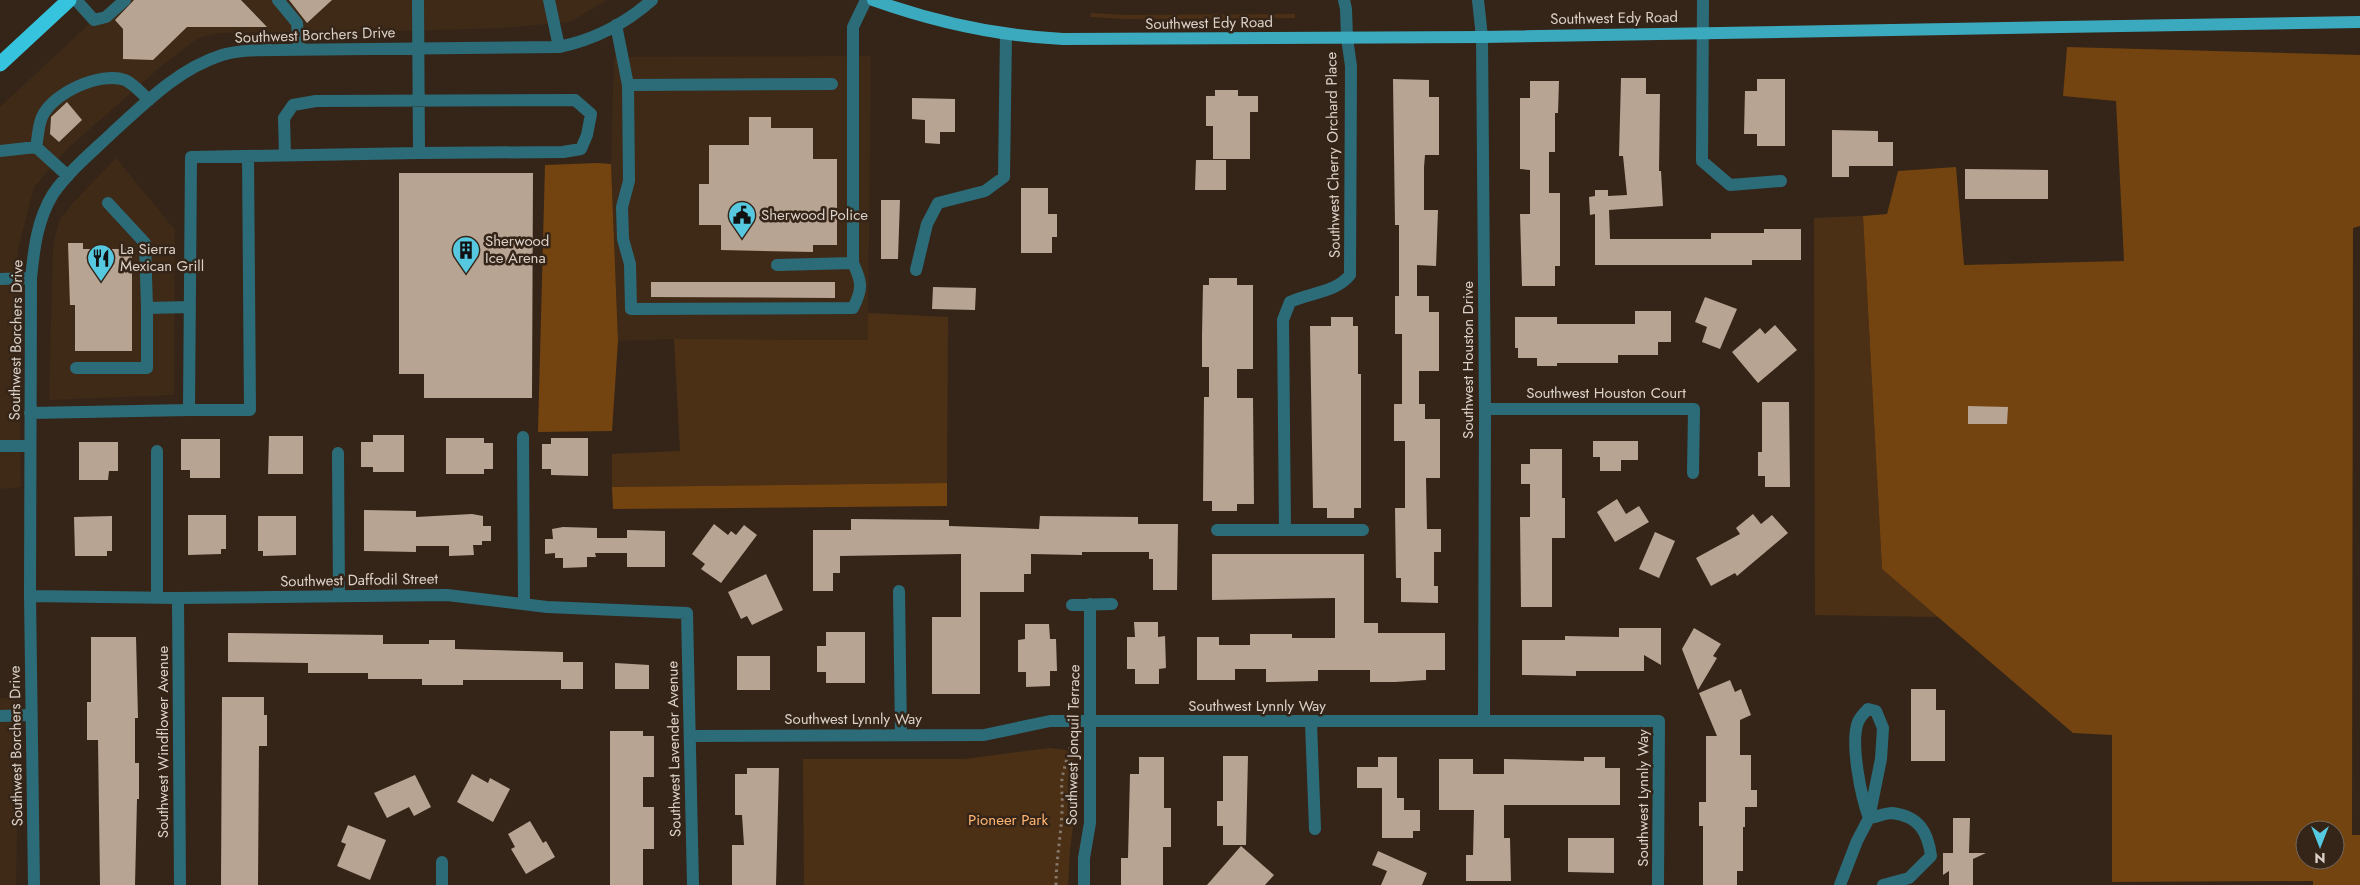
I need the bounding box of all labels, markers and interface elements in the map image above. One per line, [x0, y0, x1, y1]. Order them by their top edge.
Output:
street label: Southwest Edy Road [1550, 6, 1678, 30]
street label: Southwest Edy Road [1145, 11, 1273, 35]
street label: Southwest Borchers Drive [234, 21, 396, 49]
street label: Southwest Cherry Orchard Place [1320, 51, 1346, 258]
public building icon: Sherwood Police [727, 200, 757, 239]
place label: Sherwood Police [761, 204, 868, 226]
place label: Sherwood Ice Arena [485, 230, 549, 269]
building icon: Sherwood Ice Arena [451, 235, 481, 274]
place label: La Sierra Mexican Grill [120, 238, 204, 277]
restaurant icon: La Sierra Mexican Grill [86, 243, 116, 282]
street label: Southwest Borchers Drive [4, 259, 28, 421]
street label: Southwest Houston Drive [1457, 281, 1479, 439]
street label: Southwest Houston Court [1526, 382, 1686, 404]
street label: Southwest Daffodil Street [280, 568, 439, 592]
street label: Southwest Windflower Avenue [152, 645, 174, 838]
street label: Southwest Lavender Avenue [661, 661, 687, 837]
street label: Southwest Jonquil Terrace [1061, 664, 1085, 826]
street label: Southwest Borchers Drive [4, 665, 28, 827]
street label: Southwest Lynnly Way [1188, 695, 1326, 717]
street label: Southwest Lynnly Way [784, 708, 922, 730]
street label: Southwest Lynnly Way [1632, 729, 1654, 867]
park label: Pioneer Park [968, 809, 1048, 831]
north arrow [2295, 820, 2345, 870]
text: N [2314, 848, 2326, 868]

